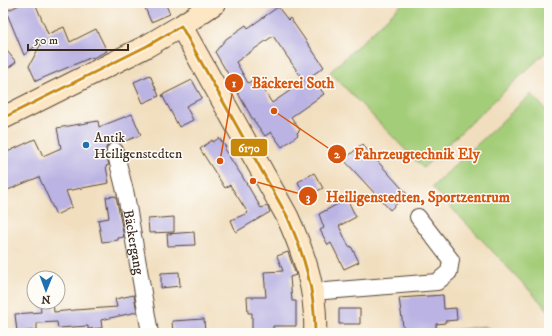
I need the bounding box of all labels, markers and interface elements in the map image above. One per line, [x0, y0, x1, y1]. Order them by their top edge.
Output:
scale bar [28, 26, 128, 52]
text: 50 m [34, 33, 58, 48]
callout: Bäckerei Soth [224, 69, 342, 96]
text: Bäckerei Soth [252, 74, 334, 93]
text: 1 [232, 76, 237, 91]
place label: Antik Heiligenstedten [94, 129, 183, 163]
line badge: 6170 [230, 138, 268, 157]
marker: Antik Heiligenstedten [81, 140, 91, 150]
callout: Fahrzeugtechnik Ely [327, 140, 488, 167]
text: 6170 [238, 142, 260, 156]
text: Fahrzeugtechnik Ely [354, 145, 481, 164]
text: 2 [334, 147, 341, 162]
callout: Heiligenstedten, Sportzentrum [298, 183, 518, 210]
text: Heiligenstedten, Sportzentrum [326, 188, 511, 207]
text: 3 [306, 190, 311, 205]
street label: Bäckergang [119, 208, 148, 276]
north arrow [26, 270, 66, 310]
text: N [41, 292, 50, 306]

